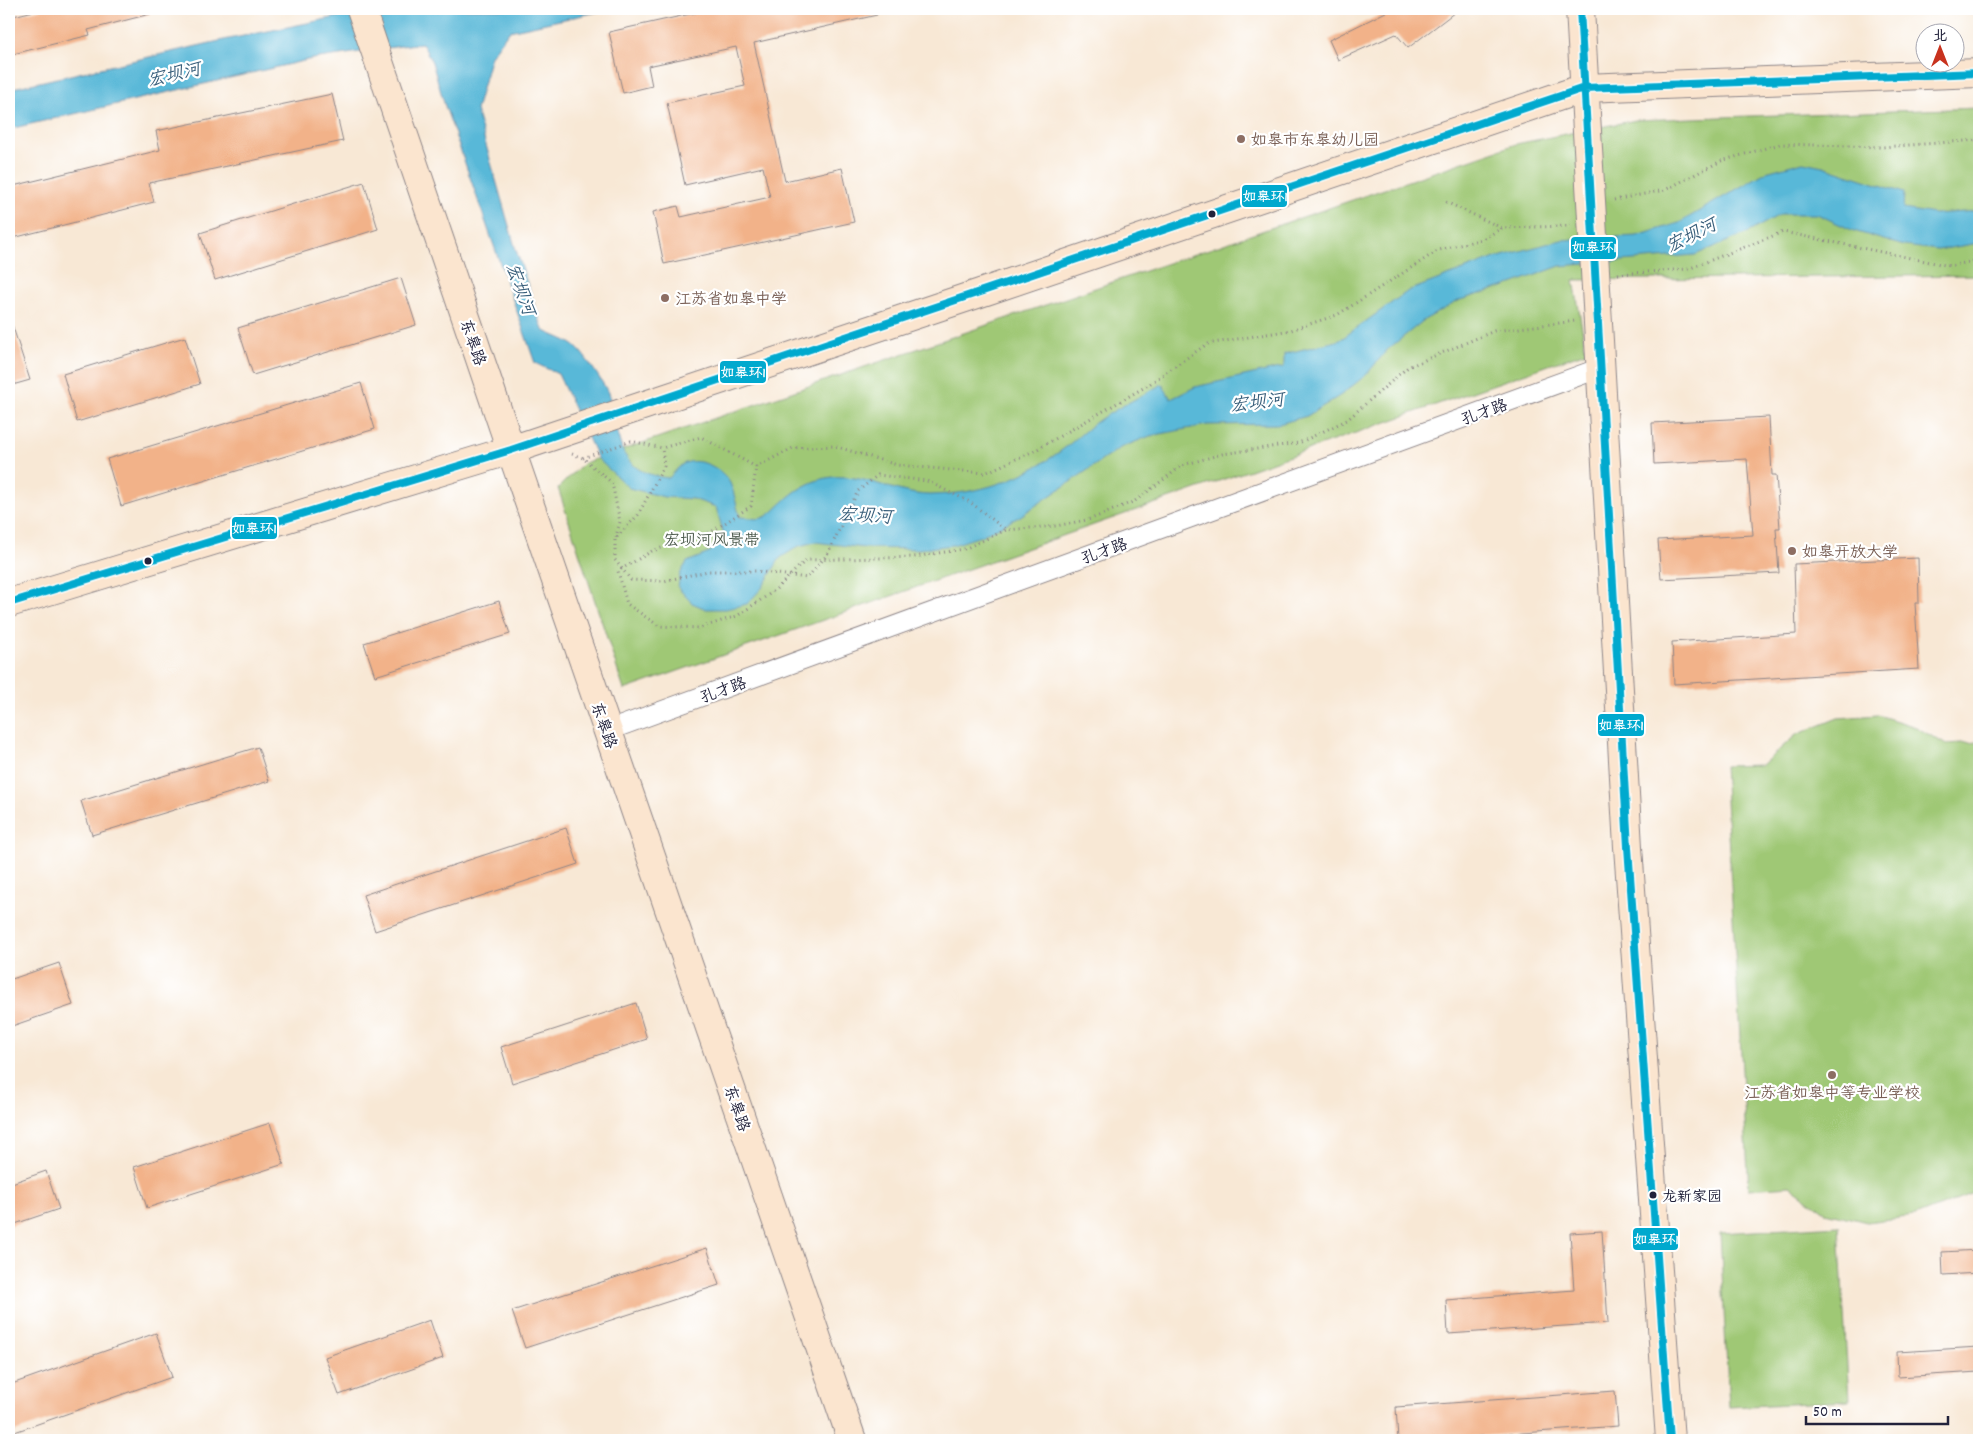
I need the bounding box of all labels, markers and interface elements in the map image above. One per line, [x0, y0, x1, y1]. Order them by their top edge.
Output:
north arrow [1916, 22, 1966, 72]
text: 北 [1933, 27, 1947, 47]
water label: 宏坝河 [145, 58, 207, 95]
place label: 如皋市东皋幼儿园 [1251, 130, 1379, 153]
marker: 如皋市东皋幼儿园 [1235, 133, 1247, 145]
line badge: 如皋环1 [1241, 184, 1288, 208]
text: 如皋环1 [1242, 188, 1288, 208]
unlabelled marker [1207, 209, 1217, 219]
water label: 宏坝河 [1662, 212, 1725, 261]
line badge: 如皋环1 [1570, 236, 1617, 260]
text: 如皋环1 [1571, 239, 1617, 259]
water label: 宏坝河 [498, 260, 541, 322]
place label: 江苏省如皋中学 [675, 289, 787, 312]
marker: 江苏省如皋中学 [659, 292, 671, 304]
street label: 东皋路 [453, 316, 490, 369]
line badge: 如皋环1 [719, 360, 767, 384]
text: 如皋环1 [720, 364, 766, 384]
water label: 宏坝河 [1229, 388, 1289, 420]
street label: 孔才路 [1458, 394, 1511, 432]
water label: 宏坝河 [837, 504, 895, 532]
line badge: 如皋环1 [231, 516, 278, 540]
text: 如皋环1 [231, 520, 277, 540]
park label: 宏坝河风景带 [664, 530, 760, 553]
street label: 孔才路 [1078, 533, 1131, 571]
place label: 如皋开放大学 [1802, 542, 1898, 565]
marker: 如皋开放大学 [1786, 545, 1798, 557]
unlabelled marker [143, 556, 153, 566]
street label: 孔才路 [697, 672, 750, 710]
street label: 东皋路 [584, 699, 621, 752]
line badge: 如皋环1 [1597, 713, 1645, 737]
text: 如皋环1 [1598, 717, 1644, 737]
marker: 江苏省如皋中等专业学校 [1826, 1069, 1838, 1081]
street label: 东皋路 [717, 1082, 754, 1135]
place label: 江苏省如皋中等专业学校 [1744, 1083, 1920, 1106]
place label: 龙新家园 [1662, 1187, 1722, 1209]
marker: 龙新家园 [1648, 1190, 1658, 1200]
line badge: 如皋环1 [1632, 1227, 1679, 1251]
text: 如皋环1 [1633, 1231, 1679, 1251]
scale bar [1806, 1394, 1948, 1426]
text: 50 m [1813, 1402, 1842, 1424]

